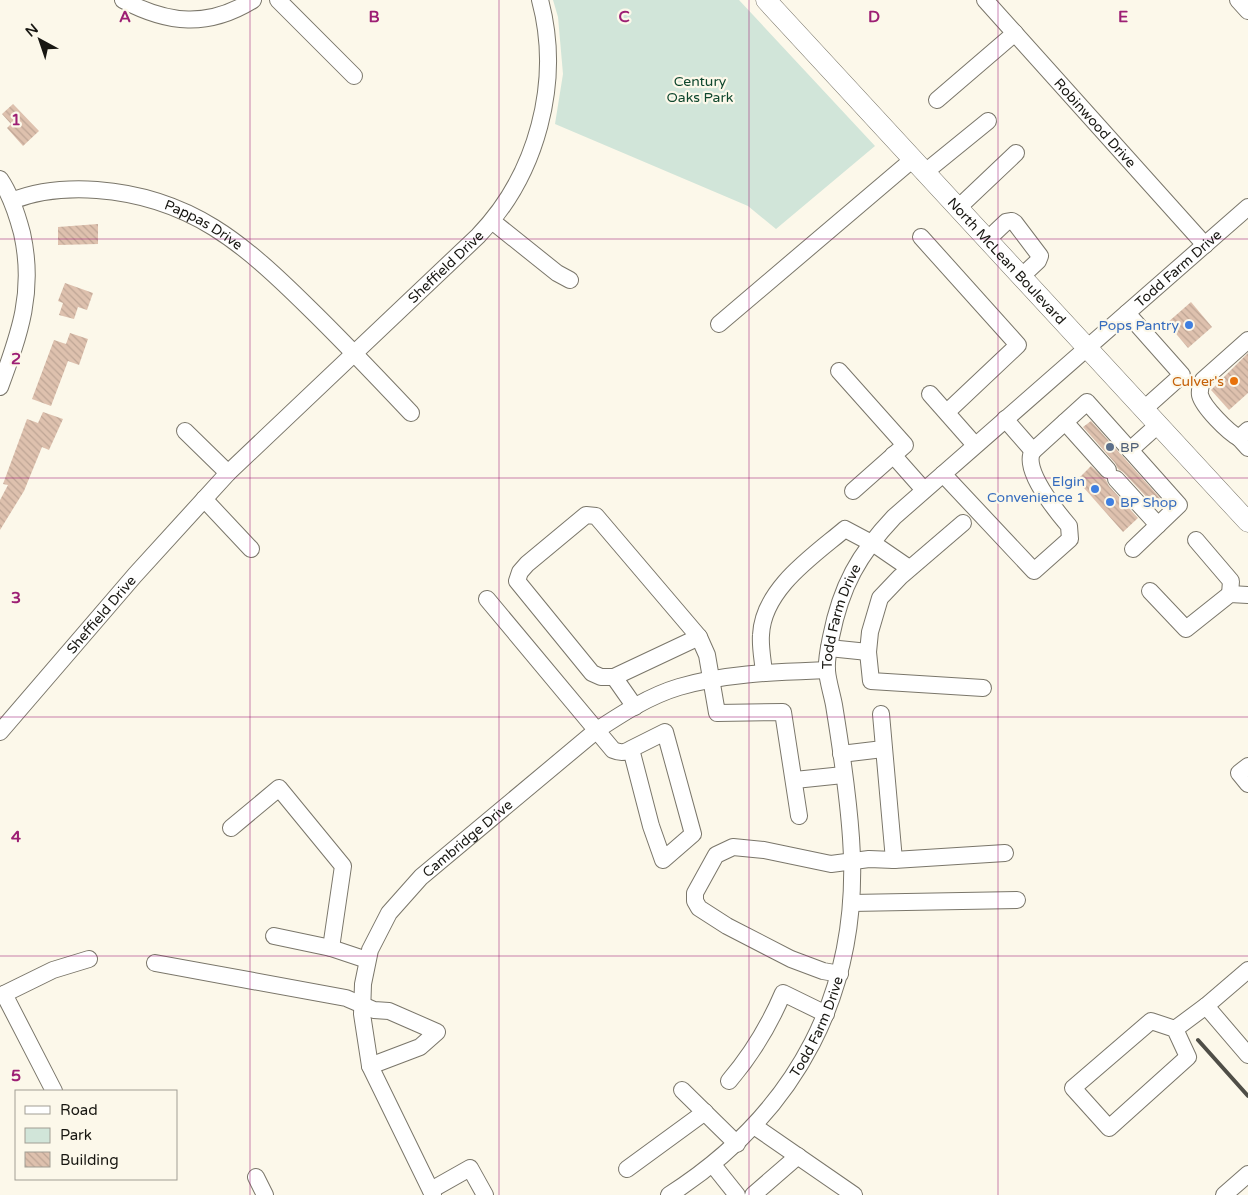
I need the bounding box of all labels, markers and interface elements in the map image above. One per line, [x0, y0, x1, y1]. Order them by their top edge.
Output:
text: A [119, 7, 131, 27]
text: B [368, 7, 380, 27]
text: C [618, 7, 630, 27]
text: D [868, 7, 880, 27]
text: E [1118, 7, 1128, 27]
north arrow [15, 15, 65, 65]
text: N [22, 20, 42, 41]
park label: Century Oaks Park [667, 73, 734, 106]
street label: Robinwood Drive [1051, 75, 1140, 171]
text: 1 [11, 110, 21, 130]
street label: North McLean Boulevard [944, 194, 1070, 328]
street label: Pappas Drive [162, 196, 246, 253]
street label: Todd Farm Drive [1131, 226, 1225, 311]
street label: Sheffield Drive [404, 227, 487, 307]
place label: Pops Pantry [1099, 317, 1179, 334]
marker: Pops Pantry [1183, 319, 1195, 331]
text: 2 [11, 349, 21, 369]
place label: Culver's [1172, 373, 1224, 390]
marker: Culver's [1228, 375, 1240, 387]
place label: BP [1120, 439, 1139, 456]
marker: BP [1104, 441, 1116, 453]
place label: Elgin Convenience 1 [987, 473, 1085, 506]
marker: Elgin Convenience 1 [1089, 483, 1101, 495]
place label: BP Shop [1120, 494, 1177, 511]
marker: BP Shop [1104, 496, 1116, 508]
street label: Todd Farm Drive [818, 561, 864, 669]
street label: Sheffield Drive [63, 572, 139, 657]
text: 3 [11, 588, 21, 608]
street label: Cambridge Drive [419, 796, 516, 881]
text: 4 [11, 827, 21, 847]
street label: Todd Farm Drive [786, 974, 846, 1080]
text: 5 [11, 1066, 21, 1086]
legend [15, 1090, 178, 1180]
text: Road [60, 1101, 98, 1119]
text: Park [60, 1126, 92, 1144]
text: Building [60, 1151, 119, 1169]

